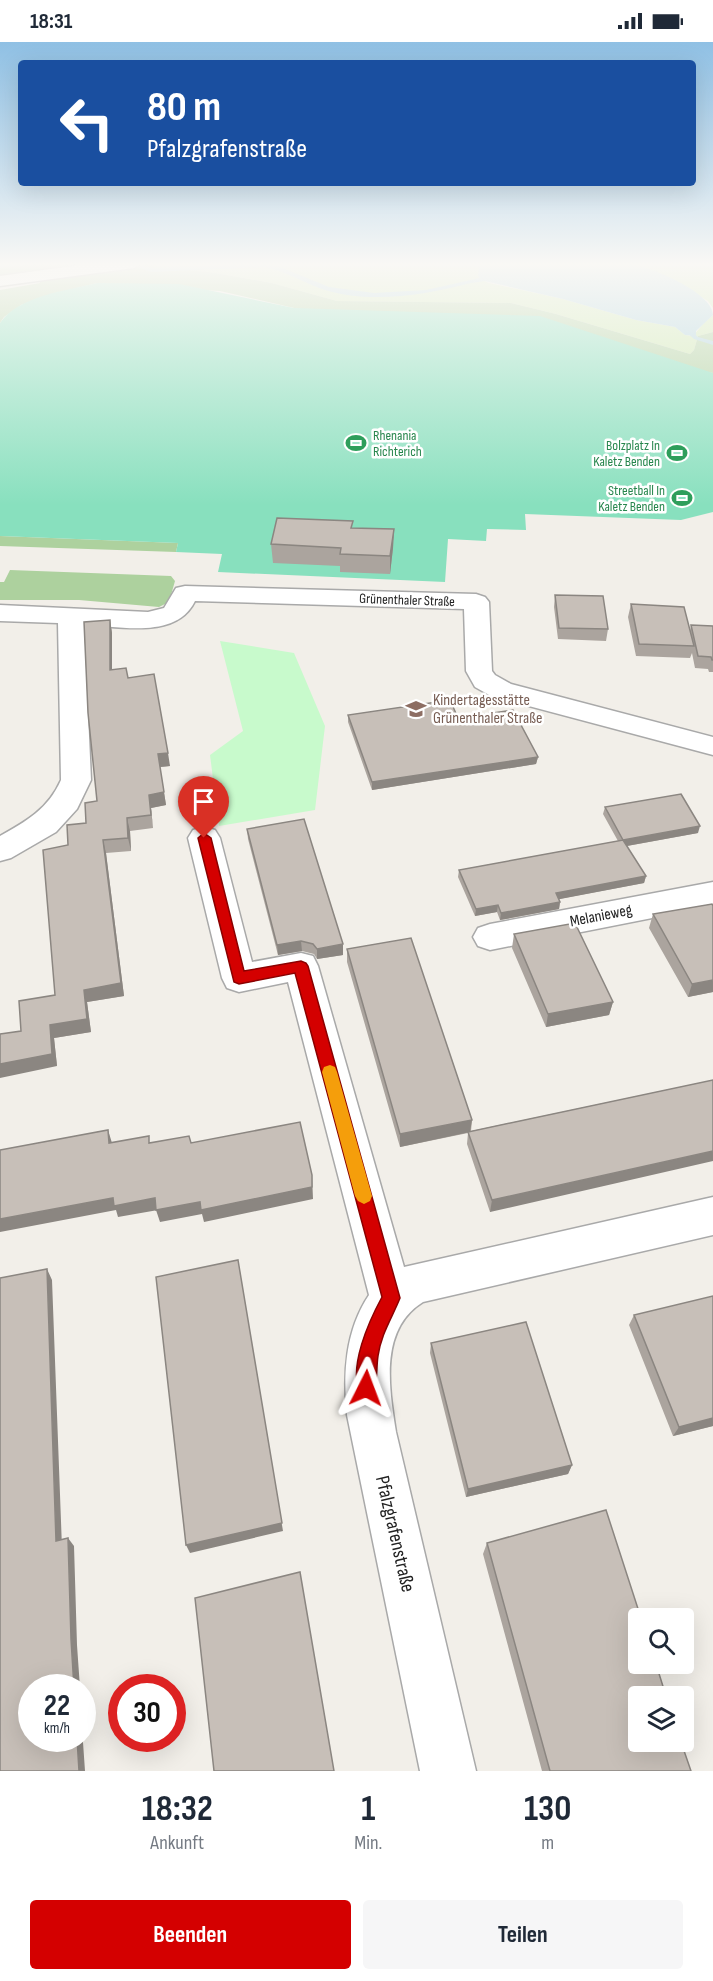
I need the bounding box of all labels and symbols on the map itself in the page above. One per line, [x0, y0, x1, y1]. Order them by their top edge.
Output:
place label: Rhenania Richterich [373, 427, 422, 460]
sports icon: Rhenania Richterich [344, 431, 368, 455]
place label: Bolzplatz In Kaletz Benden [593, 437, 660, 470]
sports icon: Bolzplatz In Kaletz Benden [665, 441, 689, 465]
place label: Streetball In Kaletz Benden [598, 482, 665, 515]
sports icon: Streetball In Kaletz Benden [670, 486, 694, 510]
street label: Grünenthaler Straße [359, 590, 455, 610]
place label: Kindertagesstätte Grünenthaler Straße [433, 691, 542, 728]
school or university icon: Kindertagesstätte Grünenthaler Straße [404, 697, 428, 721]
pin [178, 776, 229, 838]
street label: Melanieweg [568, 901, 634, 931]
position arrow [334, 1356, 398, 1420]
street label: Pfalzgrafenstraße [370, 1474, 420, 1594]
speed limit sign: 30 [108, 1674, 186, 1752]

